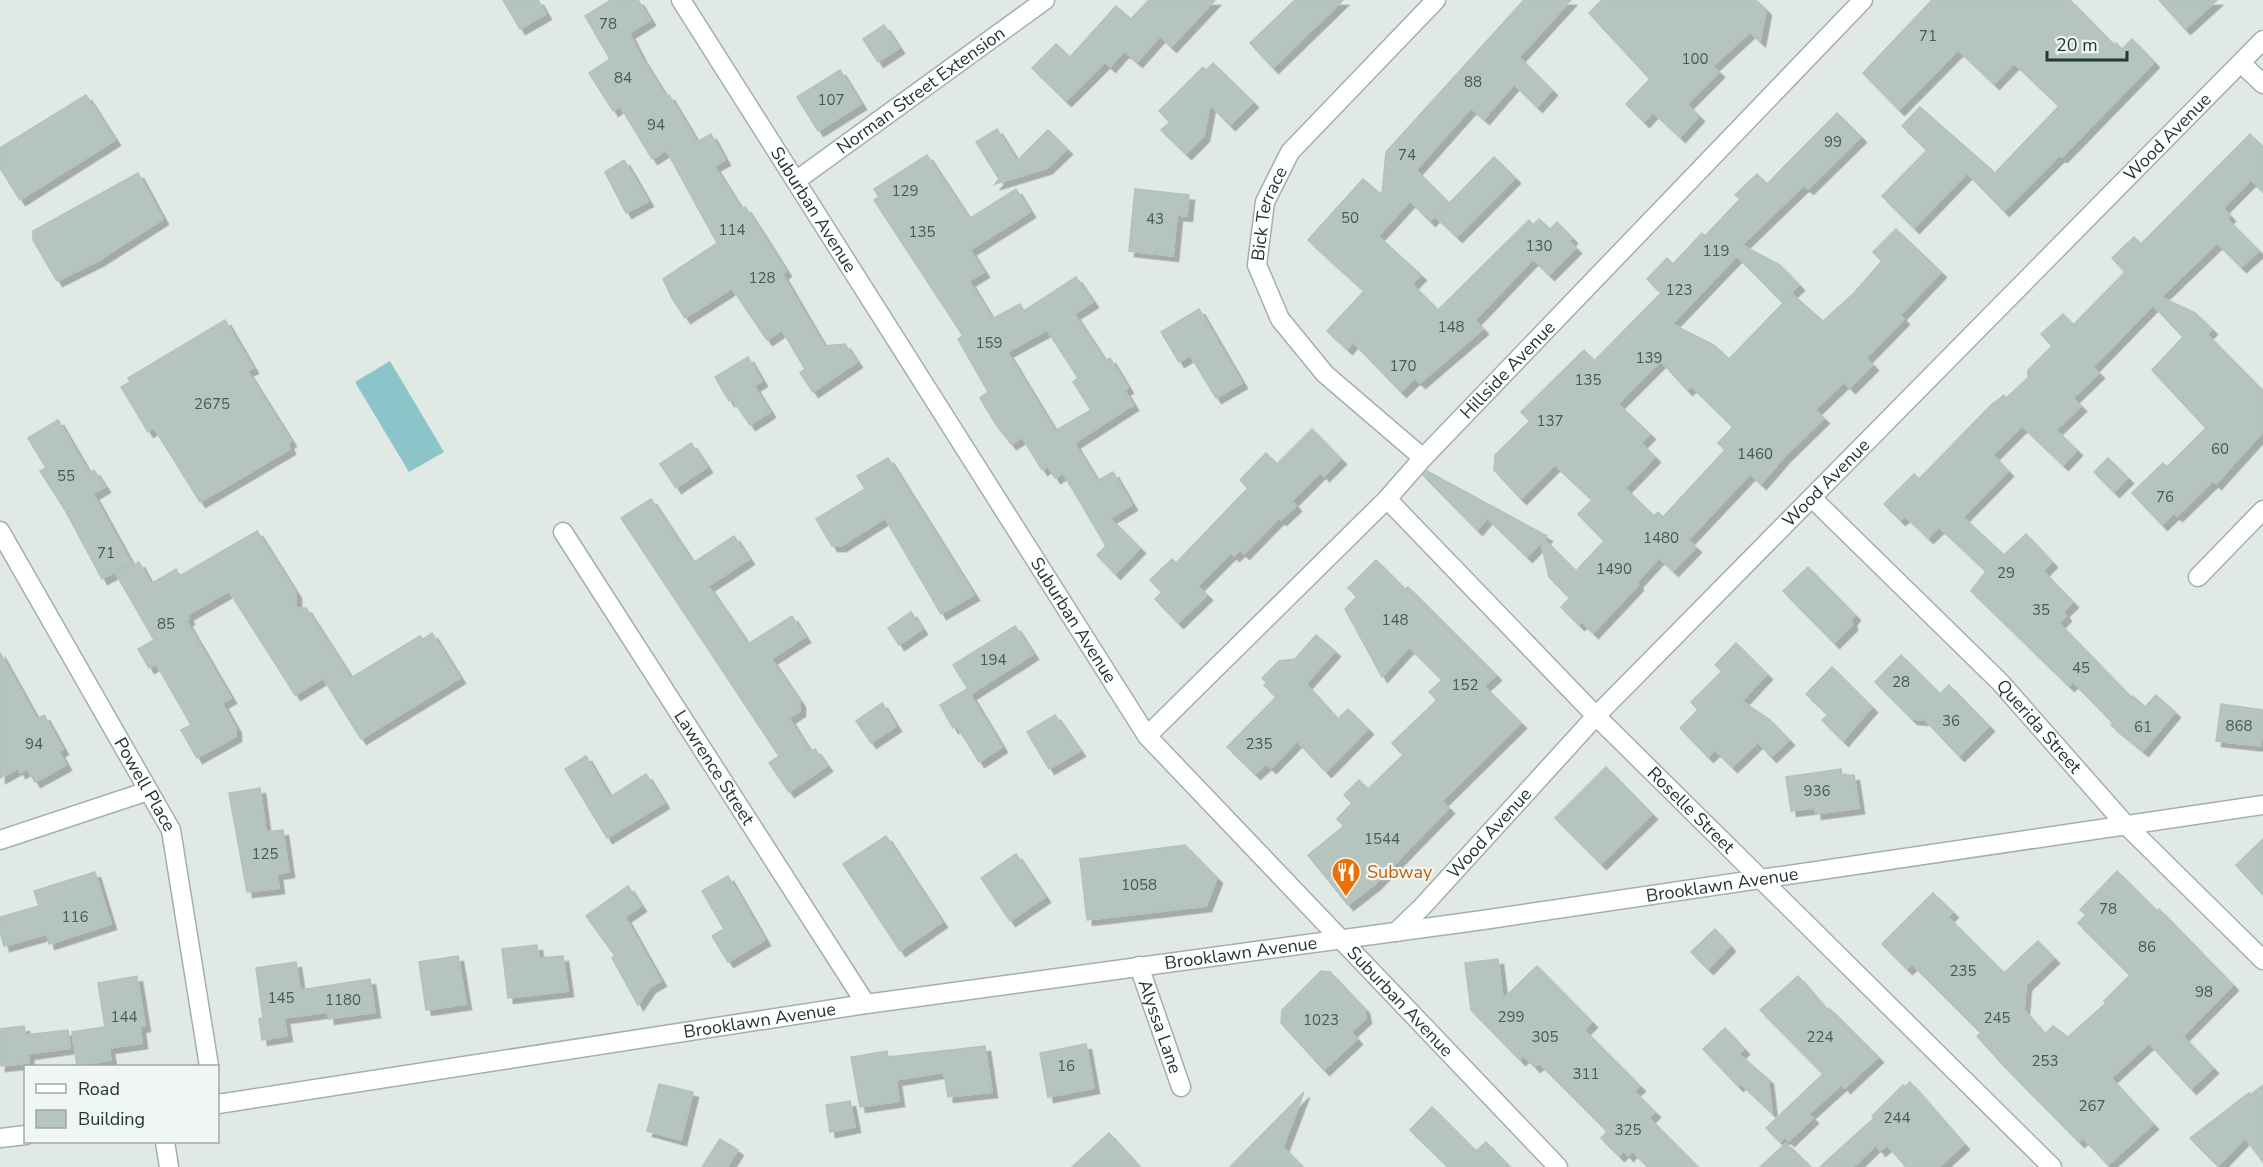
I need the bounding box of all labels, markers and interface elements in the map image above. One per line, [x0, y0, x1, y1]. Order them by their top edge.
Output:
house number: 78 [599, 14, 617, 34]
street label: Norman Street Extension [832, 21, 1010, 159]
scale bar [2047, 24, 2126, 62]
house number: 71 [1919, 26, 1937, 46]
text: 20 m [2056, 33, 2098, 57]
house number: 100 [1681, 49, 1709, 69]
house number: 84 [614, 68, 632, 88]
house number: 88 [1464, 72, 1482, 92]
street label: Wood Avenue [2118, 87, 2216, 186]
house number: 107 [817, 90, 845, 110]
house number: 94 [647, 115, 665, 135]
house number: 99 [1824, 132, 1842, 152]
street label: Suburban Avenue [765, 142, 862, 277]
house number: 74 [1398, 145, 1416, 165]
street label: Bick Terrace [1246, 162, 1293, 262]
house number: 129 [891, 181, 919, 201]
house number: 50 [1341, 208, 1359, 228]
house number: 43 [1146, 209, 1164, 229]
house number: 114 [718, 220, 746, 240]
house number: 135 [908, 222, 936, 242]
house number: 130 [1525, 236, 1553, 256]
house number: 119 [1702, 241, 1730, 261]
house number: 128 [748, 268, 776, 288]
house number: 123 [1665, 280, 1693, 300]
street label: Hillside Avenue [1455, 316, 1560, 424]
house number: 148 [1437, 317, 1465, 337]
house number: 159 [975, 333, 1003, 353]
house number: 139 [1635, 348, 1663, 368]
house number: 170 [1389, 356, 1417, 376]
house number: 135 [1574, 370, 1602, 390]
house number: 2675 [194, 394, 230, 414]
house number: 137 [1536, 411, 1564, 431]
street label: Wood Avenue [1777, 433, 1875, 532]
house number: 60 [2211, 439, 2229, 459]
house number: 1460 [1737, 444, 1773, 464]
house number: 55 [57, 466, 75, 486]
house number: 76 [2156, 487, 2174, 507]
house number: 1480 [1643, 528, 1679, 548]
house number: 71 [97, 543, 115, 563]
street label: Suburban Avenue [1025, 553, 1122, 688]
house number: 1490 [1596, 559, 1632, 579]
house number: 29 [1997, 563, 2015, 583]
house number: 35 [2032, 600, 2050, 620]
house number: 148 [1381, 610, 1409, 630]
house number: 85 [157, 614, 175, 634]
house number: 194 [979, 650, 1007, 670]
house number: 45 [2072, 658, 2090, 678]
house number: 28 [1892, 672, 1910, 692]
street label: Querida Street [1991, 674, 2087, 779]
house number: 152 [1451, 675, 1479, 695]
street label: Lawrence Street [668, 706, 760, 830]
house number: 36 [1942, 711, 1960, 731]
house number: 868 [2225, 716, 2253, 736]
house number: 61 [2134, 717, 2152, 737]
street label: Powell Place [109, 733, 181, 836]
house number: 94 [25, 734, 43, 754]
house number: 235 [1245, 734, 1273, 754]
street label: Roselle Street [1642, 761, 1741, 859]
house number: 936 [1803, 781, 1831, 801]
street label: Wood Avenue [1442, 782, 1537, 884]
house number: 1544 [1364, 829, 1400, 849]
house number: 125 [251, 844, 279, 864]
restaurant icon: Subway [1330, 856, 1362, 898]
place label: Subway [1367, 860, 1433, 884]
street label: Brooklawn Avenue [1644, 862, 1800, 908]
house number: 1058 [1121, 875, 1157, 895]
house number: 78 [2099, 899, 2117, 919]
house number: 116 [61, 907, 89, 927]
street label: Brooklawn Avenue [1163, 931, 1319, 975]
house number: 86 [2138, 937, 2156, 957]
street label: Suburban Avenue [1342, 941, 1459, 1062]
house number: 235 [1949, 961, 1977, 981]
street label: Alyssa Lane [1133, 976, 1187, 1077]
house number: 98 [2195, 982, 2213, 1002]
house number: 145 [267, 988, 295, 1008]
house number: 1180 [325, 990, 361, 1010]
street label: Brooklawn Avenue [682, 997, 837, 1044]
house number: 144 [110, 1007, 138, 1027]
house number: 299 [1497, 1007, 1525, 1027]
house number: 245 [1983, 1008, 2011, 1028]
house number: 1023 [1303, 1010, 1339, 1030]
house number: 305 [1531, 1027, 1559, 1047]
house number: 224 [1806, 1027, 1834, 1047]
house number: 253 [2031, 1051, 2059, 1071]
house number: 16 [1057, 1056, 1075, 1076]
house number: 311 [1572, 1064, 1600, 1084]
legend [24, 1065, 219, 1143]
text: Road [78, 1077, 120, 1101]
house number: 267 [2078, 1096, 2106, 1116]
text: Building [78, 1107, 145, 1131]
house number: 244 [1883, 1108, 1911, 1128]
house number: 325 [1614, 1120, 1642, 1140]

